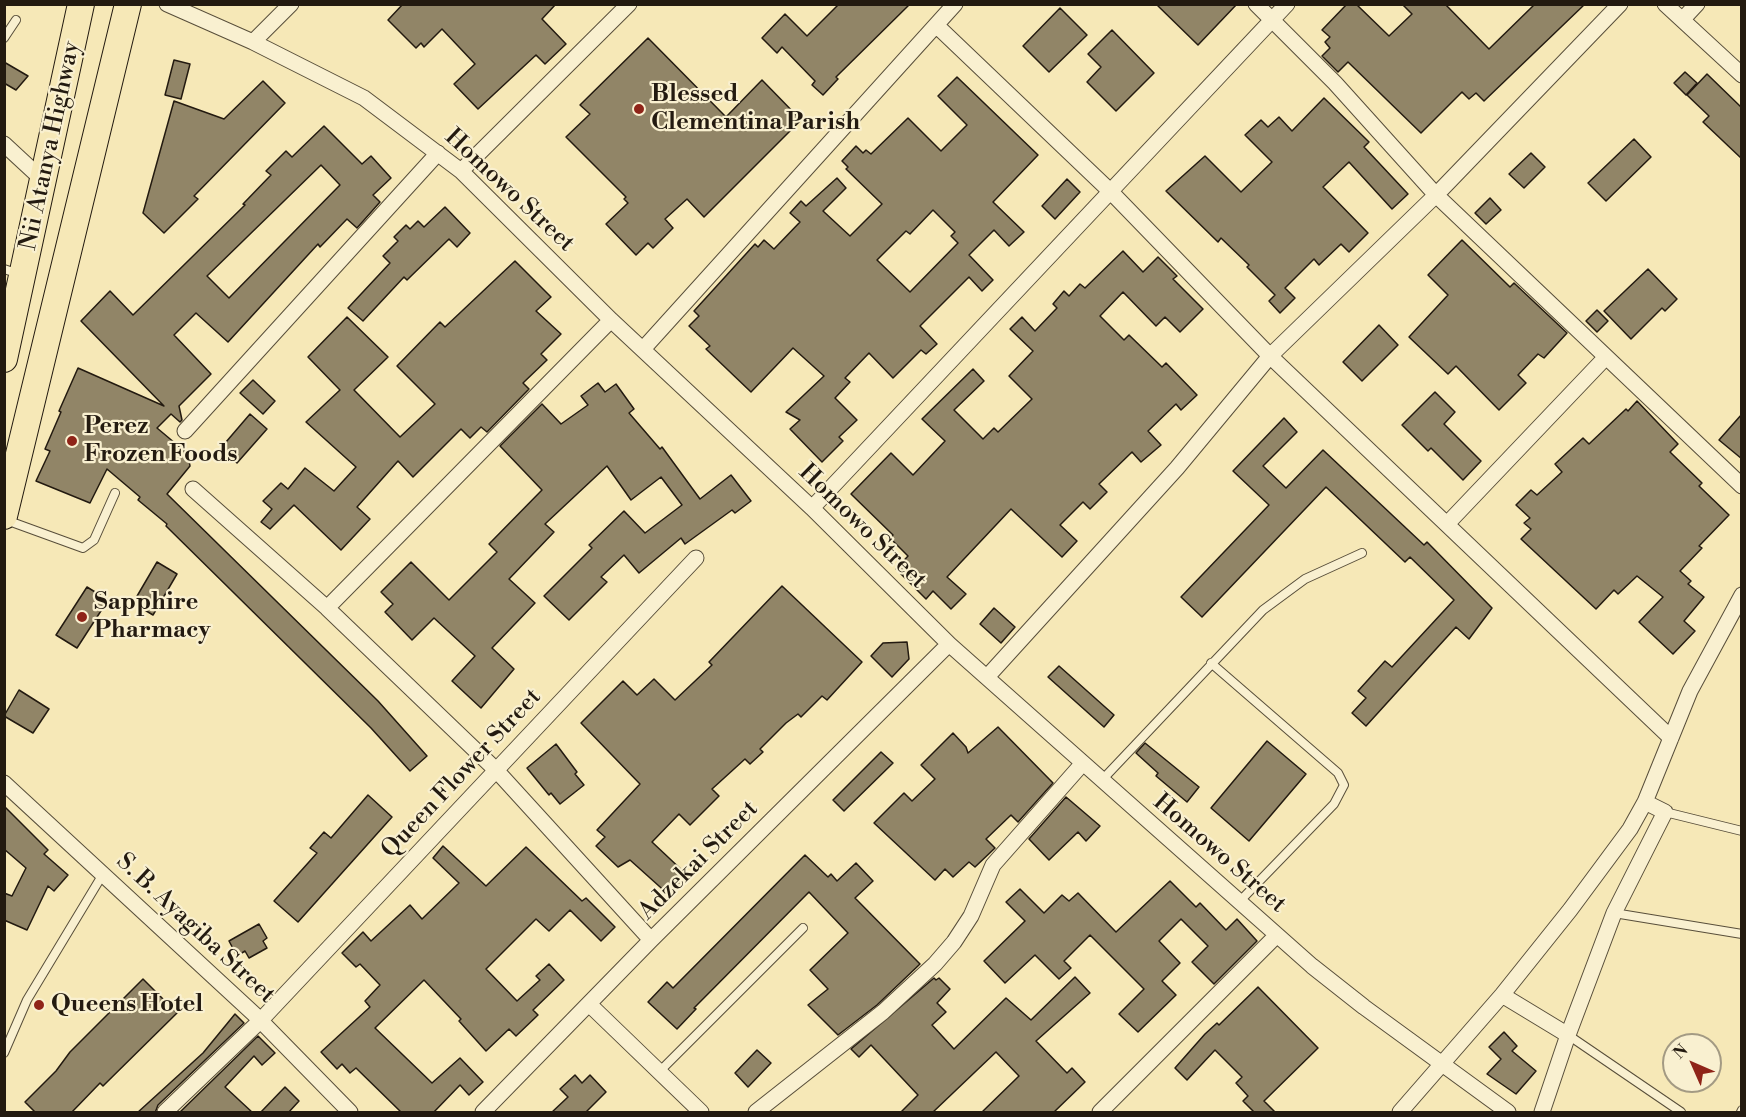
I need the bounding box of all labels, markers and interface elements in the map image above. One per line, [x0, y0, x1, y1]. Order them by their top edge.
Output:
street label: Nii Atanya Highway [15, 39, 87, 253]
place label: Blessed Clementina Parish [651, 81, 860, 137]
marker: Blessed Clementina Parish [632, 102, 646, 116]
street label: Homowo Street [438, 124, 580, 258]
place label: Perez Frozen Foods [84, 413, 238, 469]
marker: Perez Frozen Foods [65, 434, 79, 448]
street label: Homowo Street [792, 459, 932, 595]
place label: Sapphire Pharmacy [94, 589, 210, 645]
marker: Sapphire Pharmacy [75, 610, 89, 624]
street label: Queen Flower Street [376, 683, 548, 865]
street label: Homowo Street [1147, 788, 1291, 920]
street label: Adzekai Street [633, 795, 765, 927]
street label: S. B. Ayagiba Street [109, 848, 281, 1010]
place label: Queens Hotel [51, 991, 203, 1019]
marker: Queens Hotel [32, 998, 46, 1012]
north arrow [1662, 1033, 1722, 1093]
text: N [1669, 1040, 1692, 1063]

